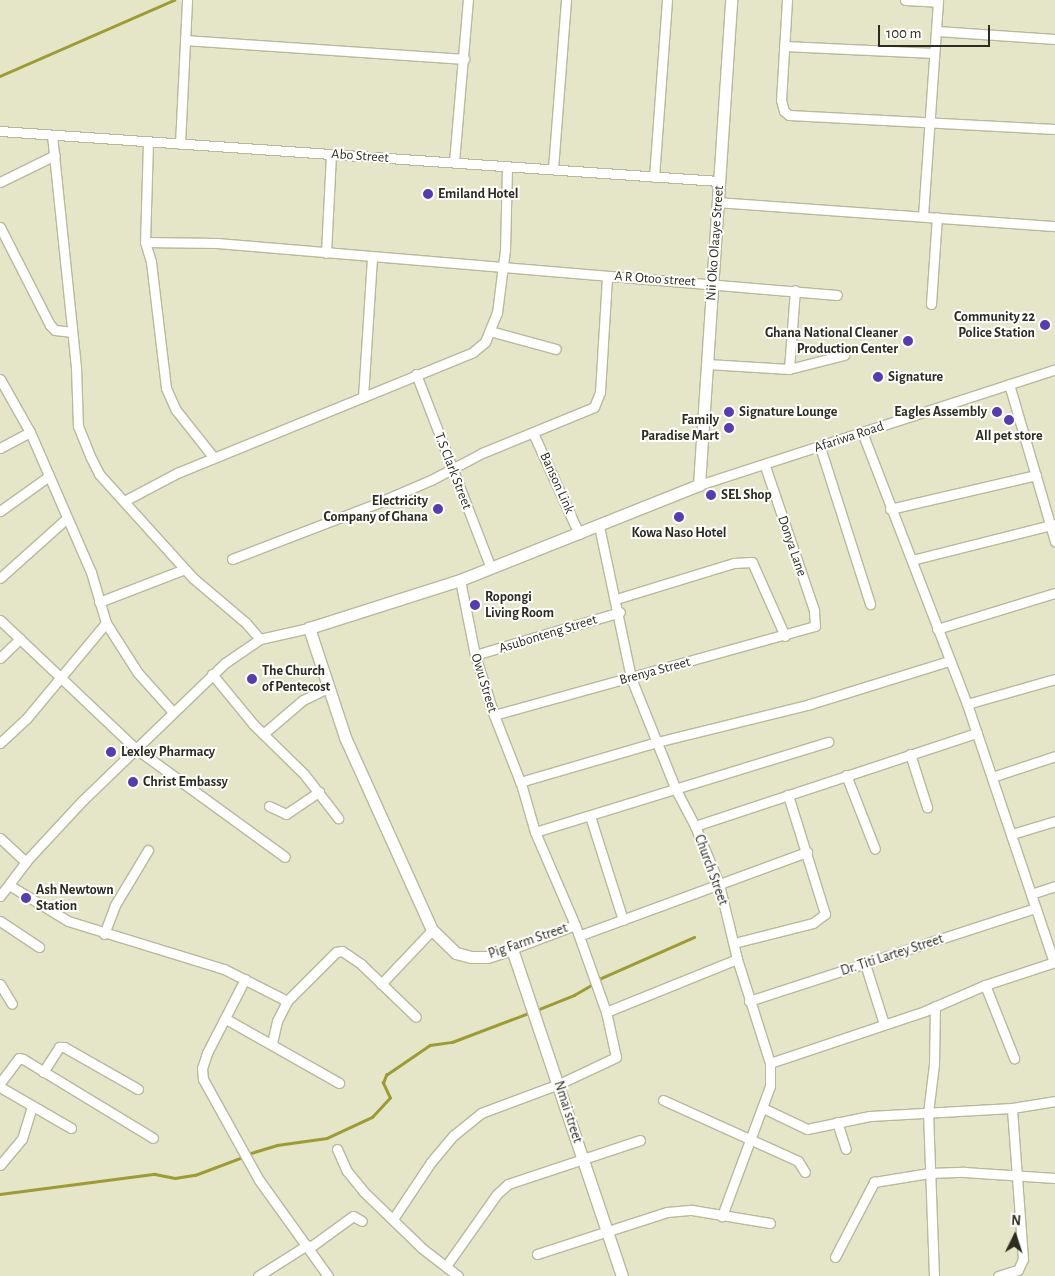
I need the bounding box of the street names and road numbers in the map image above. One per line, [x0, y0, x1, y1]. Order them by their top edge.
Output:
street label: Abo Street [331, 146, 389, 166]
street label: Nii Oko Olaaye Street [703, 185, 727, 301]
street label: A R Otoo street [614, 268, 696, 290]
street label: Afariwa Road [812, 418, 886, 456]
street label: T.S Clark Street [431, 430, 475, 512]
street label: Banson Link [536, 450, 578, 516]
street label: Donya Lane [774, 513, 810, 579]
street label: Asubonteng Street [497, 611, 599, 657]
street label: Owu Street [467, 652, 501, 714]
street label: Brenya Street [618, 653, 692, 689]
street label: Church Street [690, 832, 732, 908]
street label: Pig Farm Street [486, 920, 570, 962]
street label: Dr. Titi Lartey Street [839, 930, 945, 980]
street label: Nmai street [550, 1079, 586, 1145]

